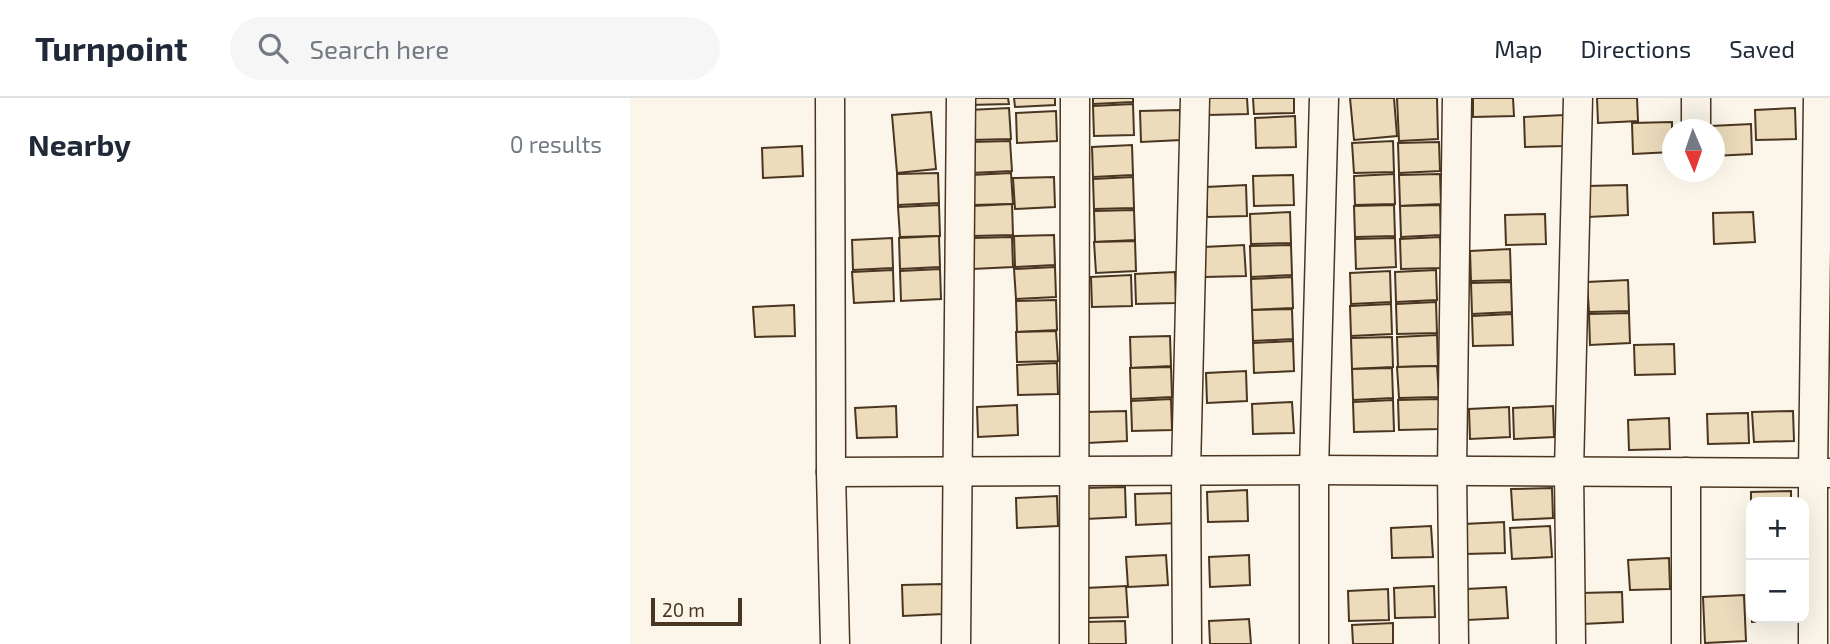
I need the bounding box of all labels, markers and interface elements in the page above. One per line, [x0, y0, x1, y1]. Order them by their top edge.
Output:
search box [230, 17, 720, 80]
text: Turnpoint [35, 28, 188, 68]
icon: search [254, 29, 292, 67]
text: Search here [310, 33, 449, 64]
text: Map [1494, 34, 1542, 63]
text: Directions [1580, 34, 1691, 63]
text: Saved [1729, 34, 1795, 63]
north arrow [1662, 119, 1725, 182]
text: Nearby [28, 126, 131, 162]
text: 0 results [510, 130, 602, 158]
map controls [1746, 497, 1809, 623]
button: + [1746, 497, 1809, 560]
button: − [1746, 560, 1809, 623]
scale bar [651, 595, 742, 627]
text: 20 m [662, 598, 705, 621]

